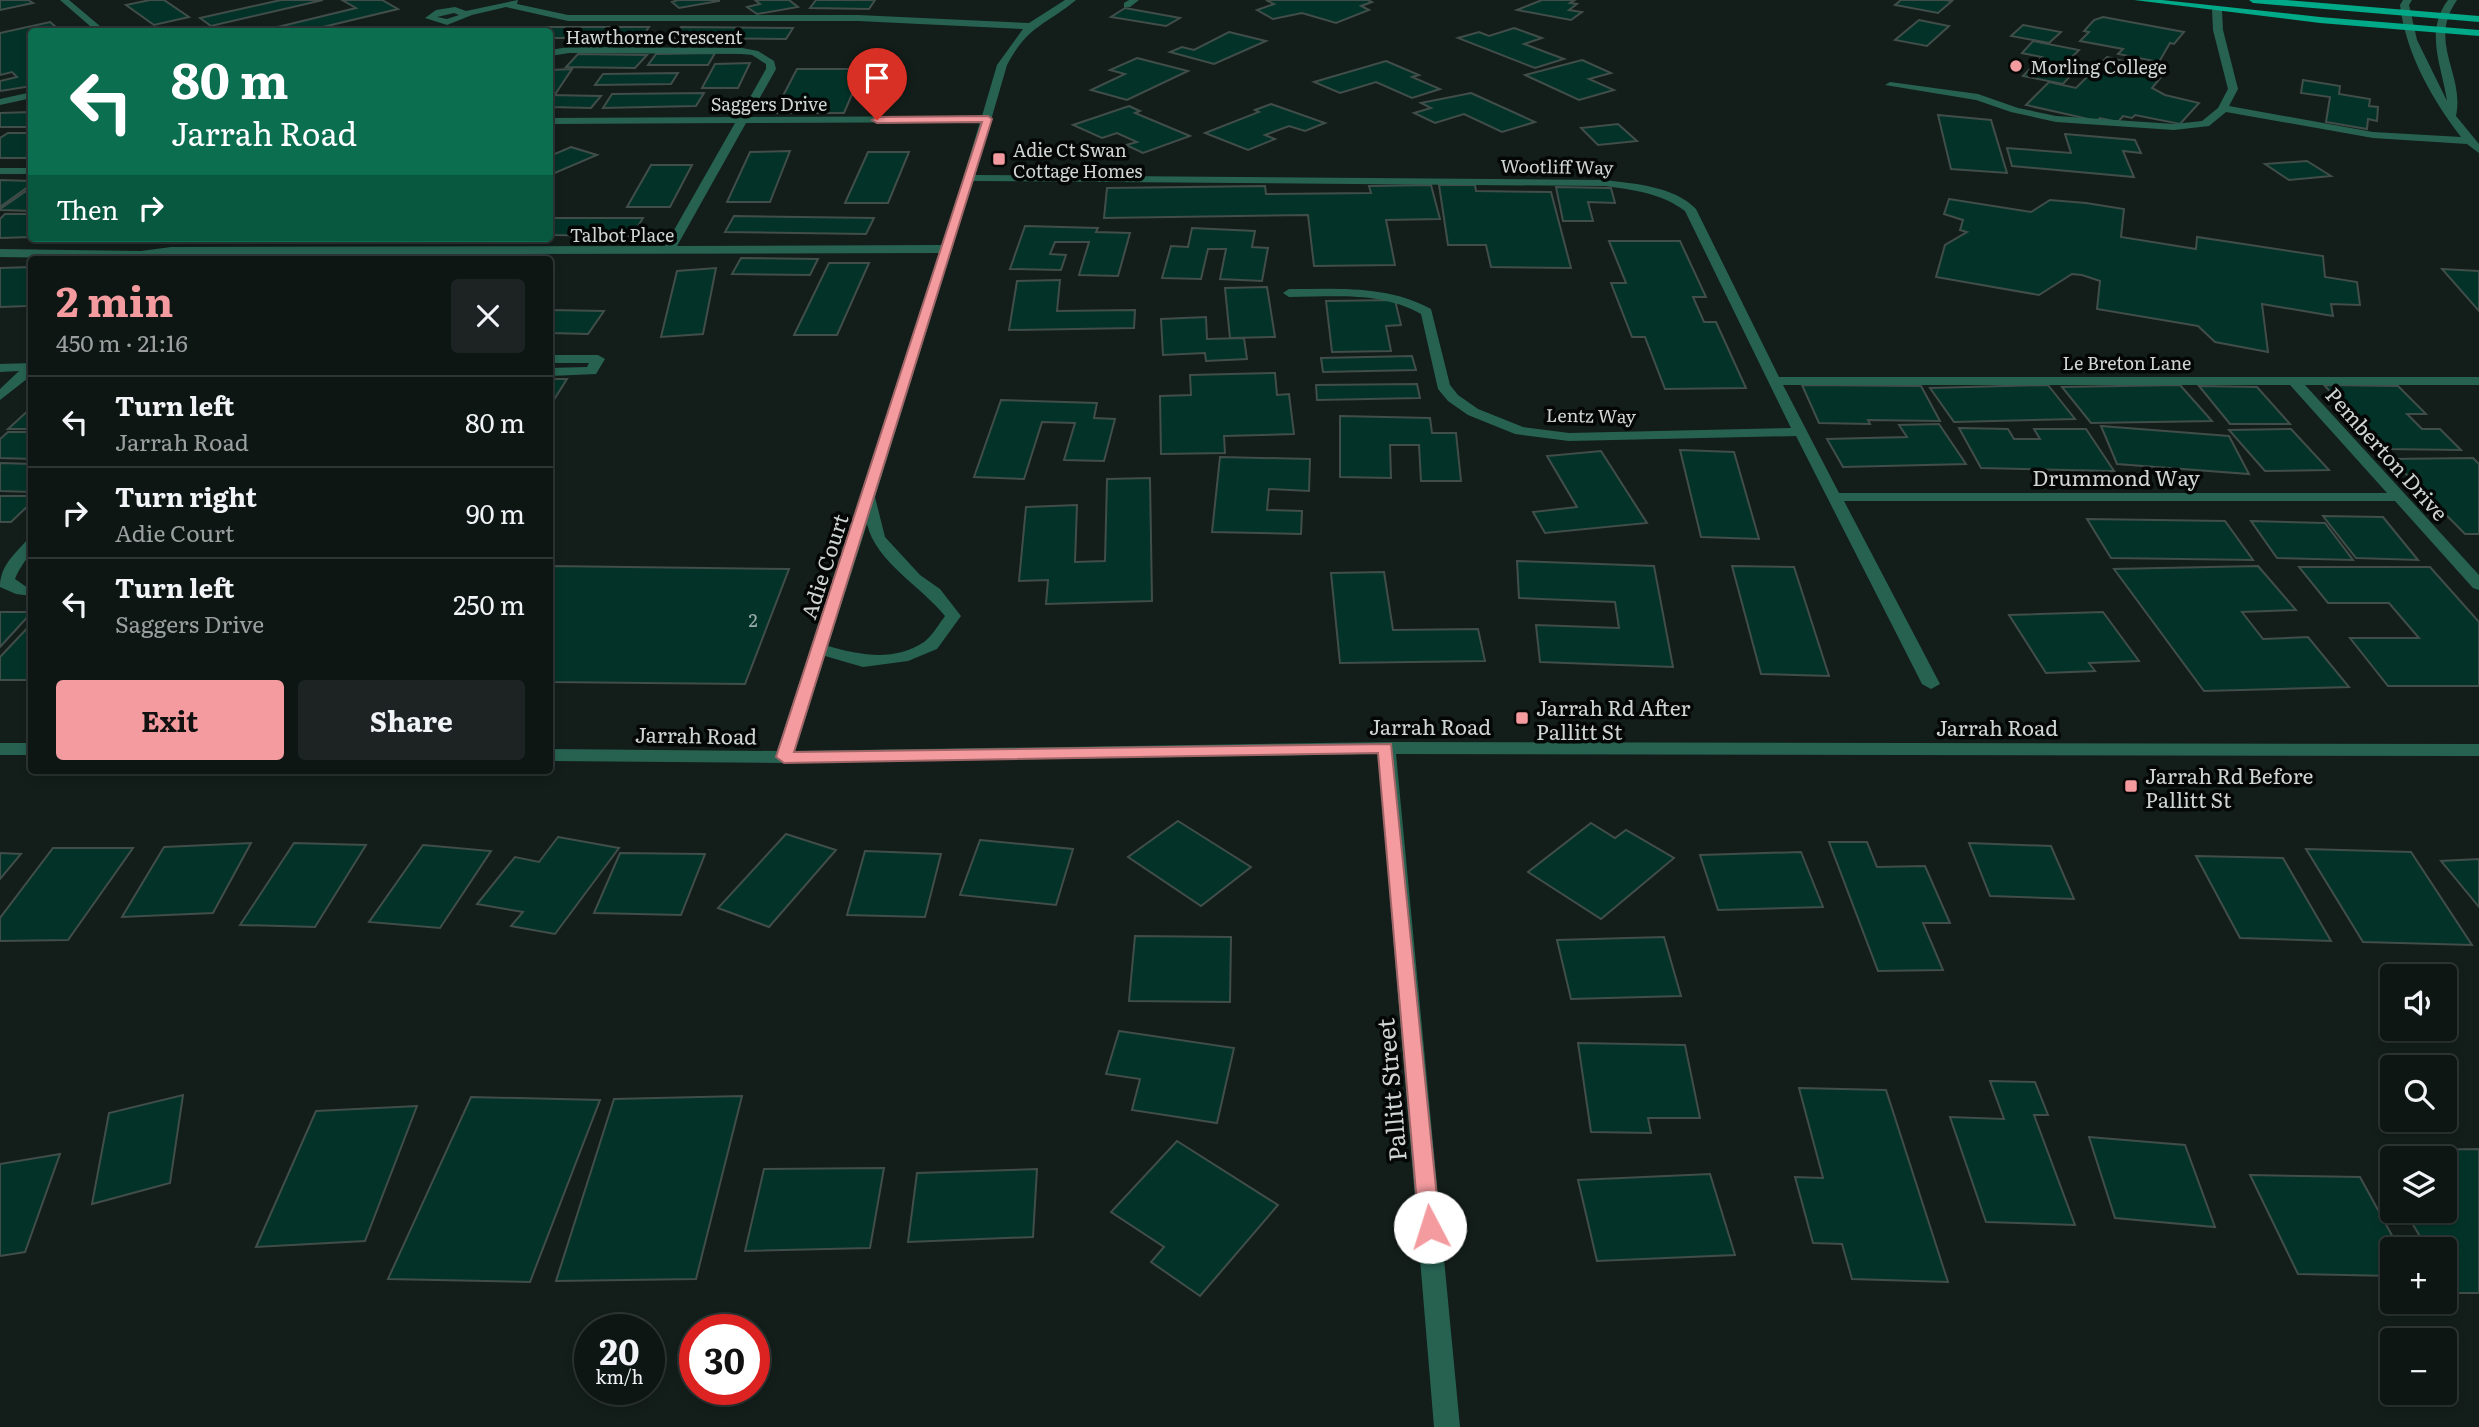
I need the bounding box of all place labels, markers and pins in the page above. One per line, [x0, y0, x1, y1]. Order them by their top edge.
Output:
pin [847, 48, 907, 120]
place label: Morling College [2030, 53, 2167, 80]
marker: Morling College [2008, 58, 2024, 74]
place label: Adie Ct Swan Cottage Homes [1013, 136, 1142, 184]
marker: Adie Ct Swan Cottage Homes [991, 151, 1007, 167]
place label: Jarrah Rd After Pallitt St [1536, 691, 1691, 746]
marker: Jarrah Rd After Pallitt St [1514, 710, 1530, 726]
place label: Jarrah Rd Before Pallitt St [2145, 759, 2313, 814]
marker: Jarrah Rd Before Pallitt St [2123, 778, 2139, 794]

